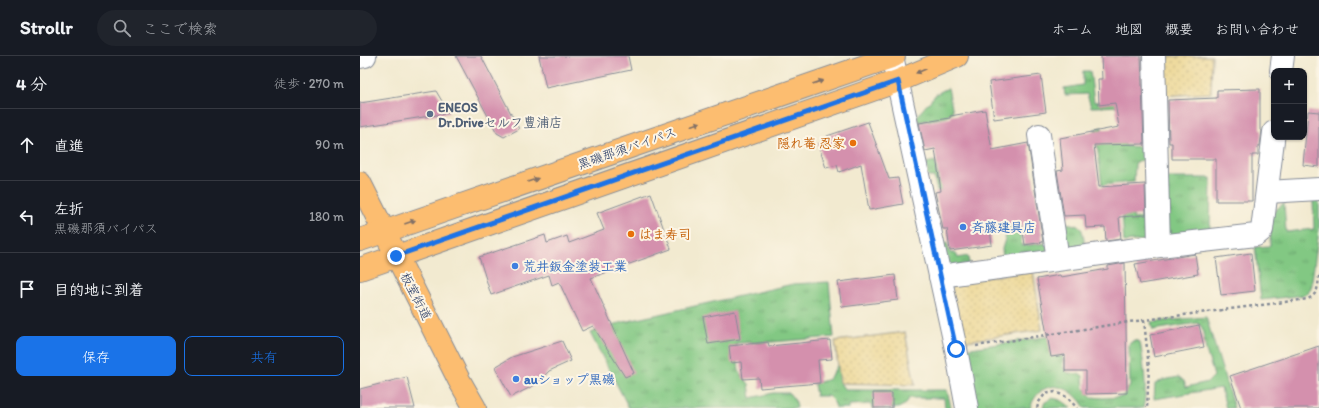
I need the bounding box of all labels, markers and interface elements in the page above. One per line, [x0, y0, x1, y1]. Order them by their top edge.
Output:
search box [97, 10, 377, 46]
text: Strollr [20, 16, 73, 39]
icon: search [111, 17, 133, 39]
text: ここで検索 [143, 20, 218, 38]
text: ホーム [1052, 21, 1093, 38]
text: 地図 [1115, 21, 1143, 38]
text: 概要 [1165, 21, 1193, 38]
text: お問い合わせ [1215, 21, 1299, 38]
one-way arrow [916, 68, 927, 74]
map controls [1271, 68, 1307, 140]
button: + [1271, 68, 1307, 104]
text: 4 分 [16, 74, 47, 94]
text: 徒歩 · 270 m [274, 76, 344, 91]
one-way arrow [813, 79, 825, 85]
place label: ENEOS Dr.Driveセルフ豊浦店 [438, 100, 562, 130]
button: − [1271, 104, 1307, 140]
marker: ENEOS Dr.Driveセルフ豊浦店 [425, 109, 435, 119]
one-way arrow [690, 121, 702, 127]
street label: 黒磯那須バイパス [576, 124, 678, 172]
icon: ahead [16, 134, 38, 156]
place label: 隠れ菴 忍家 [777, 136, 845, 151]
text: 直進 [54, 137, 84, 155]
text: 90 m [315, 137, 344, 152]
marker: 隠れ菴 忍家 [848, 138, 858, 148]
one-way arrow [527, 177, 539, 183]
text: 左折 [54, 200, 84, 218]
icon: left [16, 206, 38, 228]
text: 180 m [309, 209, 344, 224]
one-way arrow [404, 219, 416, 225]
place label: 斉藤建具店 [971, 220, 1036, 235]
text: 黒磯那須バイパス [54, 221, 158, 236]
marker: 斉藤建具店 [958, 222, 968, 232]
place label: はま寿司 [639, 227, 691, 242]
marker: はま寿司 [626, 229, 636, 239]
route end [387, 247, 405, 265]
place label: 荒井鈑金塗装工業 [523, 259, 627, 274]
marker: 荒井鈑金塗装工業 [510, 261, 520, 271]
street label: 板室街道 [398, 269, 434, 323]
icon: arrive [16, 278, 38, 300]
text: 目的地に到着 [54, 281, 144, 299]
button: 保存 [16, 336, 176, 376]
button: 共有 [184, 336, 344, 376]
route start [947, 340, 965, 358]
place label: auショップ黒磯 [524, 372, 615, 387]
marker: auショップ黒磯 [511, 374, 521, 384]

